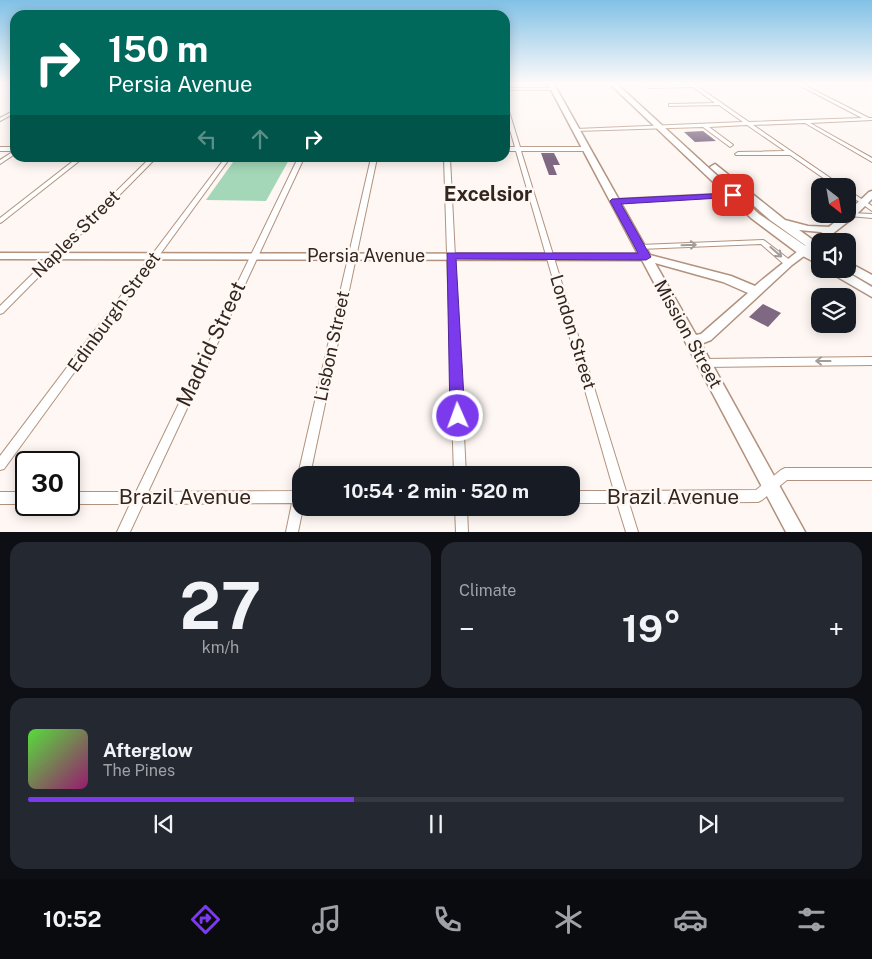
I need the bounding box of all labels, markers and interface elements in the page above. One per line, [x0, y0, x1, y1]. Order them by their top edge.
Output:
text: 150 m [108, 29, 208, 70]
icon: right [25, 30, 90, 95]
text: Persia Avenue [108, 71, 252, 97]
icon: left [193, 125, 221, 153]
icon: ahead [246, 125, 274, 153]
icon: right [299, 125, 327, 153]
pin [712, 174, 754, 216]
north arrow [811, 178, 856, 222]
map controls [811, 178, 856, 333]
icon: arrive [719, 181, 747, 209]
district label: Excelsior [444, 182, 532, 206]
street label: Naples Street [27, 185, 124, 282]
button: sound [811, 233, 856, 278]
one-way arrow [681, 240, 697, 249]
street label: Persia Avenue [307, 245, 425, 266]
one-way arrow [770, 246, 783, 258]
street label: Edinburgh Street [63, 248, 164, 376]
street label: London Street [546, 272, 601, 392]
street label: Mission Street [650, 276, 727, 392]
street label: Madrid Street [171, 277, 250, 410]
button: layers [811, 288, 856, 333]
street label: Lisbon Street [310, 289, 353, 403]
one-way arrow [816, 356, 832, 366]
position arrow [431, 389, 483, 441]
speed limit sign: 30 [15, 451, 80, 516]
text: 10:54 · 2 min · 520 m [343, 480, 529, 502]
street label: Brazil Avenue [119, 484, 251, 509]
street label: Brazil Avenue [607, 484, 739, 509]
text: 27 [180, 567, 261, 644]
text: Climate [459, 581, 516, 600]
text: 19° [622, 606, 681, 651]
text: − [459, 612, 475, 645]
text: + [828, 612, 844, 645]
text: km/h [202, 638, 239, 657]
text: Afterglow [103, 739, 193, 761]
text: The Pines [103, 761, 175, 780]
icon: previous [150, 810, 178, 838]
icon: pause [422, 810, 450, 838]
icon: next [694, 810, 722, 838]
icon: directions [188, 902, 223, 937]
icon: music [309, 902, 344, 937]
icon: phone [430, 902, 465, 937]
icon: climate [551, 902, 586, 937]
icon: car [673, 902, 708, 937]
icon: filters [794, 902, 829, 937]
text: 10:52 [43, 906, 101, 932]

